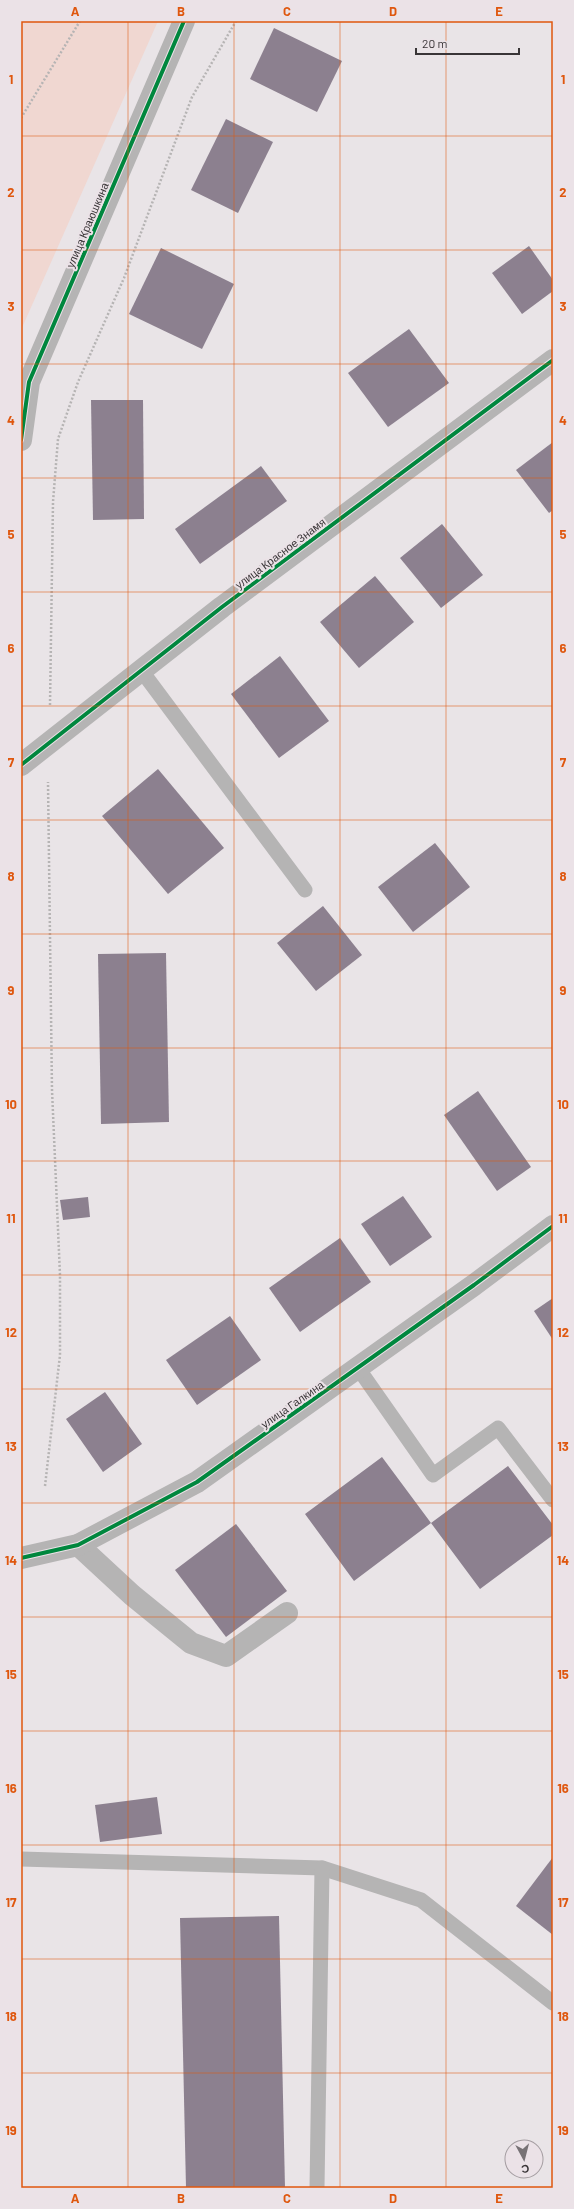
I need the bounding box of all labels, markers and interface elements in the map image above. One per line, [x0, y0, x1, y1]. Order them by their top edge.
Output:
text: A [71, 3, 80, 19]
text: B [177, 3, 185, 19]
text: C [283, 3, 291, 19]
text: D [389, 3, 397, 19]
text: E [495, 3, 503, 19]
scale bar [416, 30, 519, 56]
text: 20 m [422, 36, 448, 50]
text: 1 [9, 71, 13, 87]
text: 1 [561, 71, 565, 87]
street label: улица Краюшкина [63, 180, 111, 270]
text: 2 [7, 184, 15, 200]
text: 2 [559, 184, 567, 200]
text: 3 [7, 298, 15, 314]
text: 3 [559, 298, 567, 314]
text: 4 [7, 412, 15, 428]
text: 4 [559, 412, 567, 428]
street label: улица Красное Знамя [232, 515, 328, 591]
text: 5 [7, 526, 15, 542]
text: 5 [559, 526, 567, 542]
text: 6 [8, 640, 15, 656]
text: 6 [560, 640, 567, 656]
text: 7 [8, 754, 15, 770]
text: 7 [560, 754, 567, 770]
text: 8 [7, 868, 15, 884]
text: 8 [559, 868, 567, 884]
text: 9 [8, 982, 15, 998]
text: 9 [560, 982, 567, 998]
text: 10 [5, 1096, 17, 1112]
text: 10 [557, 1096, 569, 1112]
text: 11 [6, 1210, 16, 1226]
text: 11 [558, 1210, 568, 1226]
text: 12 [5, 1324, 17, 1340]
text: 12 [557, 1324, 569, 1340]
street label: улица Галкина [258, 1377, 327, 1430]
text: 13 [5, 1438, 17, 1454]
text: 13 [557, 1438, 569, 1454]
text: 14 [5, 1552, 17, 1568]
text: 14 [557, 1552, 569, 1568]
text: 15 [5, 1666, 17, 1682]
text: 15 [557, 1666, 569, 1682]
text: 16 [5, 1780, 17, 1796]
text: 16 [557, 1780, 569, 1796]
text: 17 [5, 1894, 17, 1910]
text: 17 [557, 1894, 569, 1910]
text: 18 [5, 2008, 17, 2024]
text: 18 [557, 2008, 569, 2024]
text: 19 [5, 2122, 17, 2138]
text: 19 [557, 2122, 569, 2138]
north arrow [504, 2139, 544, 2179]
text: С [520, 2162, 530, 2176]
text: A [71, 2190, 80, 2206]
text: B [177, 2190, 185, 2206]
text: C [283, 2190, 291, 2206]
text: D [389, 2190, 397, 2206]
text: E [495, 2190, 503, 2206]

